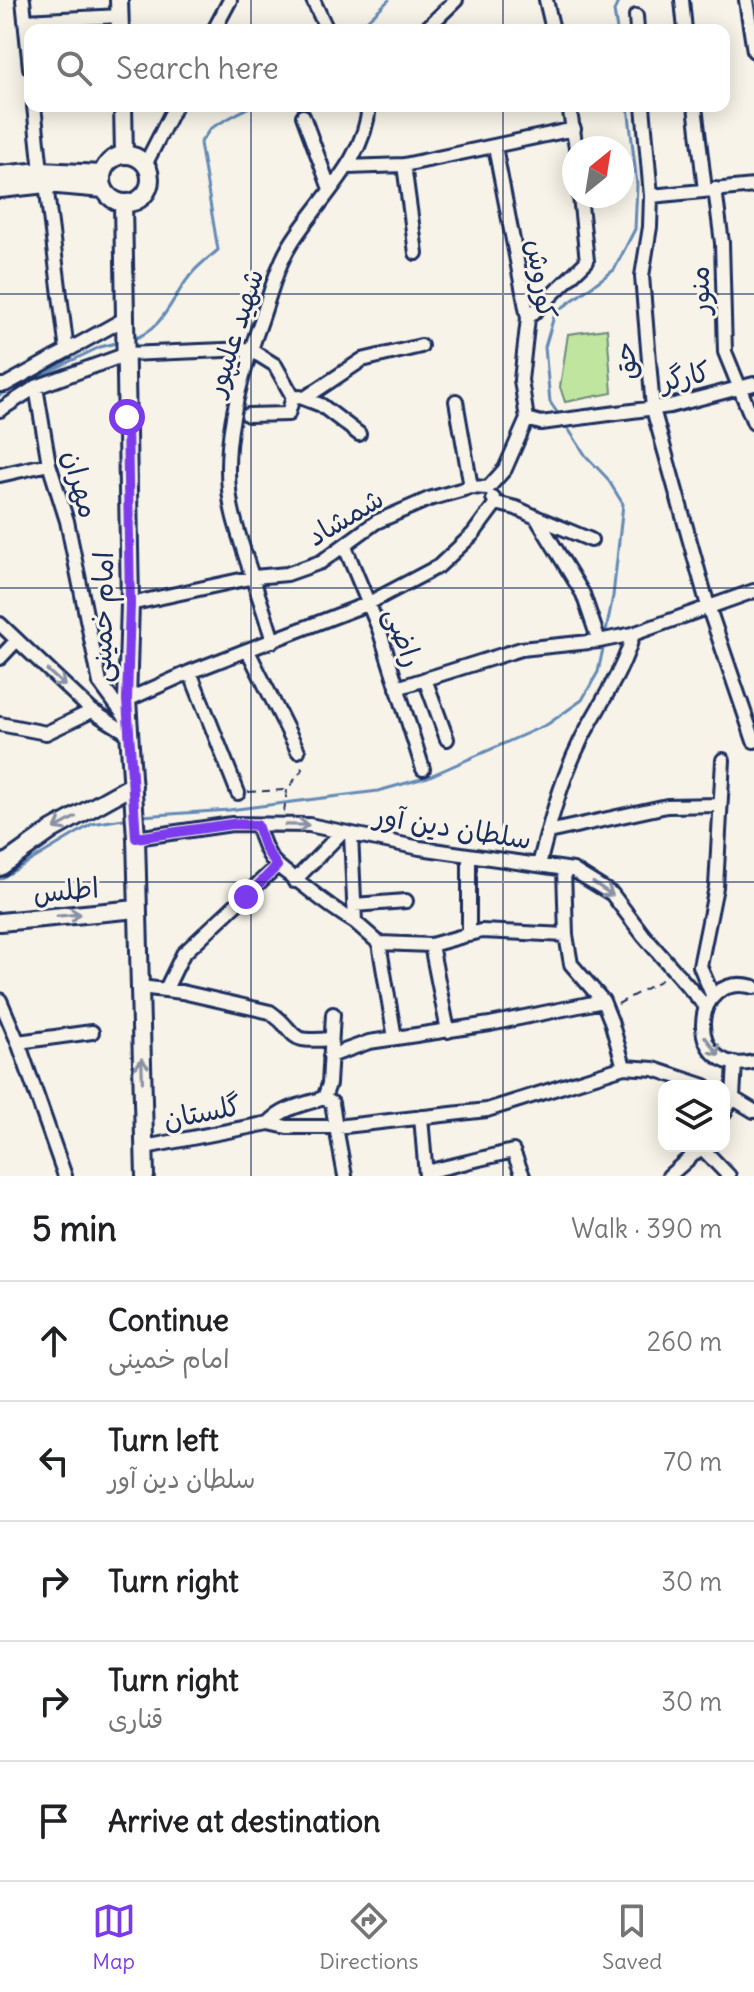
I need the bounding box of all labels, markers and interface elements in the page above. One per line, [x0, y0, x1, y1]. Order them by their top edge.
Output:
search box [24, 24, 730, 112]
icon: search [52, 46, 96, 90]
text: Search here [116, 49, 279, 87]
north arrow [562, 136, 634, 208]
street label: کوروش [519, 237, 565, 321]
street label: شهید علیپور [196, 264, 272, 402]
street label: منور [681, 266, 718, 316]
street label: حق [605, 340, 645, 382]
street label: کارگر [655, 353, 713, 400]
route start [109, 399, 145, 435]
street label: مهران [55, 446, 107, 522]
street label: شمشاد [300, 480, 390, 554]
street label: امام خمینی [83, 551, 125, 683]
street label: راضی [377, 602, 431, 672]
one-way arrow [46, 669, 66, 687]
street label: سلطان دین آور [370, 796, 534, 857]
one-way arrow [54, 815, 78, 831]
one-way arrow [283, 817, 310, 833]
street label: اطلس [32, 869, 100, 911]
route end [228, 879, 264, 915]
one-way arrow [592, 881, 614, 898]
one-way arrow [55, 908, 82, 923]
one-way arrow [703, 1035, 720, 1056]
one-way arrow [134, 1057, 150, 1084]
map controls [658, 1080, 730, 1152]
button: layers [658, 1080, 730, 1152]
street label: گلستان [160, 1087, 244, 1137]
text: 5 min [32, 1207, 117, 1250]
text: Walk · 390 m [571, 1212, 722, 1245]
text: Continue [108, 1301, 229, 1339]
icon: ahead [32, 1319, 76, 1363]
text: 260 m [647, 1325, 722, 1358]
text: امام خمینی [108, 1342, 230, 1375]
text: Turn left [108, 1421, 219, 1459]
icon: left [32, 1439, 76, 1483]
text: 70 m [663, 1445, 722, 1478]
text: سلطان دین آور [108, 1462, 255, 1495]
icon: right [32, 1559, 76, 1603]
text: Turn right [108, 1562, 239, 1600]
text: 30 m [661, 1565, 722, 1598]
text: Turn right [108, 1661, 239, 1699]
icon: right [32, 1679, 76, 1723]
text: 30 m [661, 1685, 722, 1718]
text: قناری [108, 1702, 163, 1735]
icon: arrive [32, 1799, 76, 1843]
text: Arrive at destination [108, 1802, 380, 1840]
tab: Map [92, 1899, 136, 1975]
tab: Directions [319, 1899, 419, 1975]
tab: Saved [602, 1899, 662, 1975]

